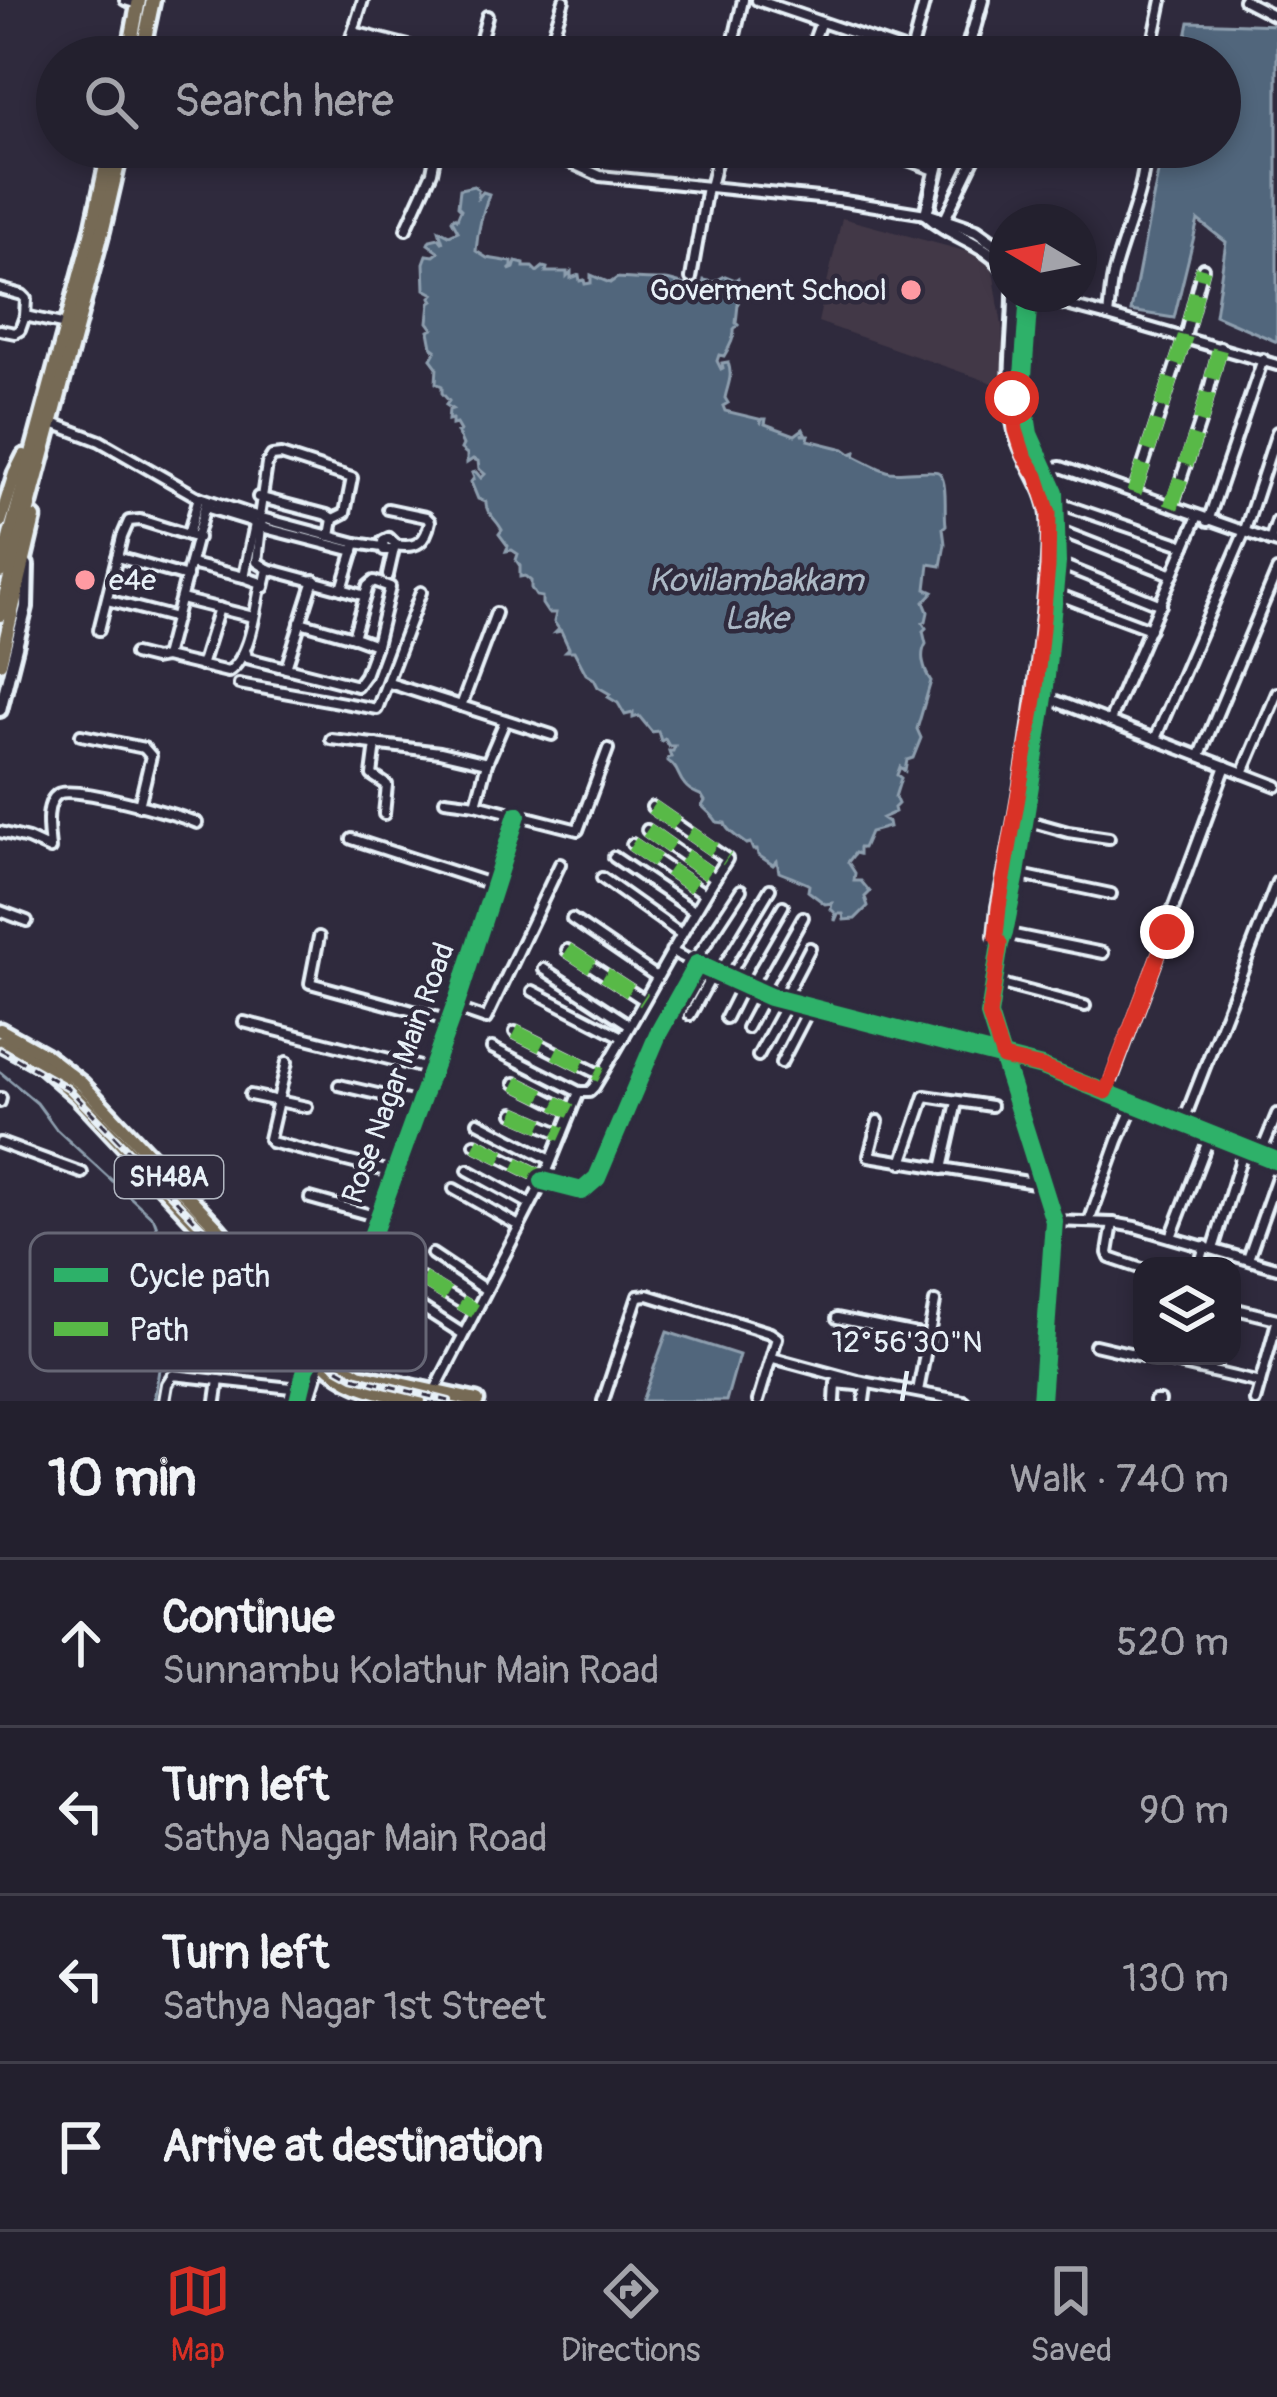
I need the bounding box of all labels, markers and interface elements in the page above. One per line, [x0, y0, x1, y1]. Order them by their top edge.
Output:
search box [36, 36, 1241, 168]
icon: search [78, 69, 144, 135]
text: Search here [174, 74, 394, 130]
north arrow [989, 204, 1097, 312]
place label: Goverment School [650, 272, 887, 309]
marker: Goverment School [898, 277, 924, 303]
route start [985, 371, 1039, 425]
water label: Kovilambakkam Lake [649, 560, 865, 639]
place label: e4e [109, 562, 156, 599]
marker: e4e [72, 567, 98, 593]
route end [1140, 905, 1194, 959]
street label: Rose Nagar Main Road [334, 938, 463, 1209]
road number: SH48A [115, 1156, 223, 1198]
legend [30, 1233, 426, 1371]
text: Cycle path [129, 1256, 270, 1297]
map controls [1133, 1257, 1241, 1365]
button: layers [1133, 1257, 1241, 1365]
text: Path [129, 1310, 189, 1351]
text: 12°56'30"N [832, 1324, 983, 1361]
text: 10 min [48, 1447, 197, 1511]
text: Walk · 740 m [1010, 1455, 1229, 1504]
text: Continue [162, 1590, 335, 1646]
icon: ahead [48, 1610, 114, 1676]
text: 520 m [1116, 1618, 1229, 1667]
text: Sunnambu Kolathur Main Road [162, 1646, 659, 1695]
text: Turn left [162, 1758, 329, 1814]
icon: left [48, 1778, 114, 1844]
text: 90 m [1139, 1786, 1229, 1835]
text: Sathya Nagar Main Road [162, 1814, 548, 1863]
text: Turn left [162, 1926, 329, 1982]
icon: left [48, 1946, 114, 2012]
text: 130 m [1122, 1954, 1229, 2003]
text: Sathya Nagar 1st Street [162, 1982, 546, 2031]
icon: arrive [48, 2114, 114, 2180]
text: Arrive at destination [162, 2119, 543, 2175]
tab: Map [165, 2258, 231, 2371]
tab: Directions [561, 2258, 701, 2371]
tab: Saved [1030, 2258, 1112, 2371]

